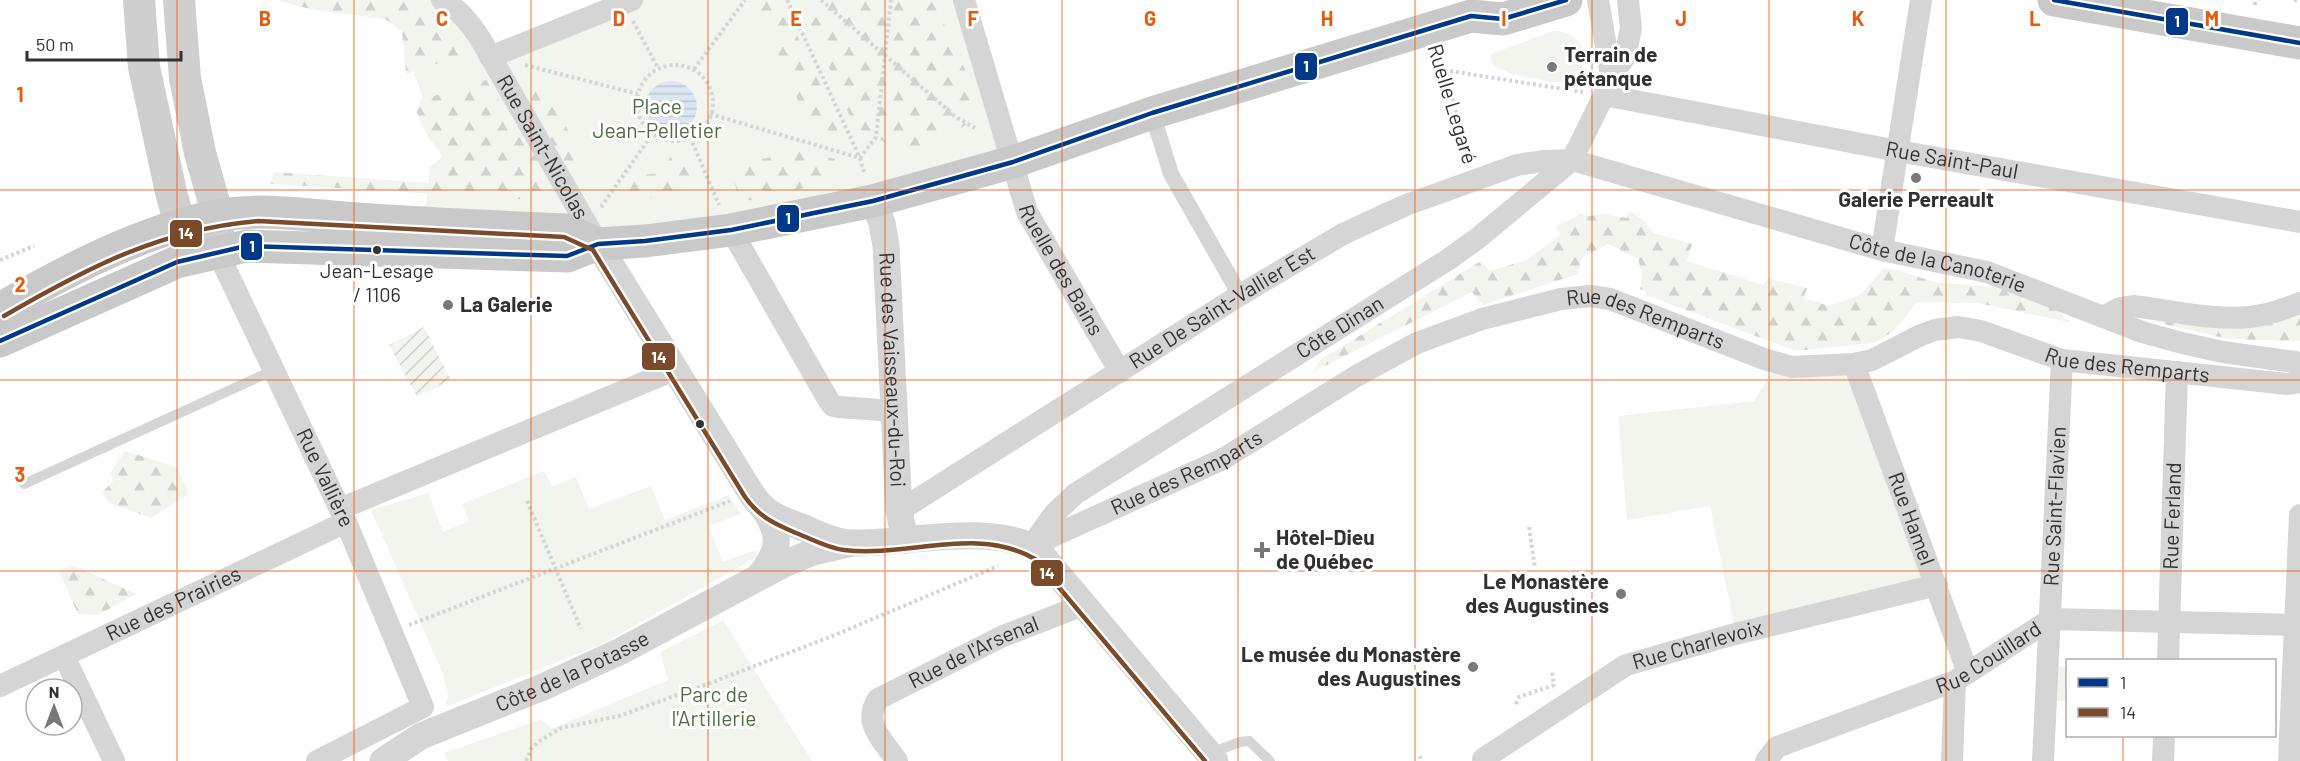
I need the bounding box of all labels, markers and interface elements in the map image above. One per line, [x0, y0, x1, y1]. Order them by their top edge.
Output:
text: B [259, 6, 271, 30]
text: C [436, 6, 448, 30]
text: D [613, 6, 625, 30]
text: E [790, 6, 802, 30]
text: F [967, 6, 979, 30]
text: G [1144, 6, 1156, 30]
text: H [1321, 6, 1333, 30]
text: I [1501, 6, 1507, 30]
text: J [1675, 6, 1687, 30]
text: K [1852, 6, 1865, 30]
text: L [2029, 6, 2041, 30]
text: M [2205, 6, 2219, 30]
line badge: 1 [2165, 7, 2189, 36]
text: 1 [2174, 11, 2180, 30]
scale bar [27, 24, 182, 62]
text: 50 m [36, 33, 74, 55]
street label: Ruelle Legaré [1423, 41, 1484, 167]
place label: Terrain de pétanque [1564, 41, 1657, 90]
line badge: 1 [1294, 52, 1318, 81]
text: 1 [1303, 56, 1309, 75]
marker: Terrain de pétanque [1545, 60, 1559, 74]
street label: Rue Saint-Nicolas [493, 70, 595, 223]
text: 1 [16, 82, 24, 106]
park label: Place Jean-Pelletier [592, 93, 722, 142]
street label: Rue Saint-Paul [1884, 135, 2020, 183]
marker: Galerie Perreault [1909, 171, 1923, 185]
place label: Galerie Perreault [1838, 186, 1994, 211]
street label: Ruelle des Bains [1014, 201, 1110, 339]
line badge: 1 [776, 204, 800, 233]
text: 1 [785, 208, 791, 227]
line badge: 14 [169, 219, 203, 248]
text: 14 [178, 223, 194, 242]
street label: Côte de la Canoterie [1846, 227, 2030, 297]
line badge: 1 [240, 232, 263, 261]
text: 1 [249, 236, 255, 255]
street label: Rue De Saint-Vallier Est [1124, 239, 1319, 373]
marker: Jean-Lesage / 1106 [371, 244, 383, 256]
street label: Rue des Vaisseaux-du-Roi [875, 252, 912, 488]
place label: Jean-Lesage / 1106 [320, 258, 434, 306]
text: 2 [14, 272, 26, 296]
street label: Rue des Remparts [1565, 282, 1729, 353]
street label: Côte Dinan [1291, 289, 1388, 363]
place label: La Galerie [460, 291, 553, 316]
marker: La Galerie [441, 298, 455, 312]
street label: Rue des Remparts [2042, 341, 2211, 387]
line badge: 14 [641, 342, 676, 371]
text: 14 [651, 347, 667, 366]
unlabelled marker [694, 418, 706, 430]
street label: Rue Vallière [292, 424, 361, 531]
street label: Rue des Remparts [1106, 424, 1266, 519]
street label: Rue Saint-Flavien [2037, 426, 2070, 587]
text: 3 [15, 462, 25, 486]
street label: Rue Ferland [2157, 462, 2185, 570]
street label: Rue Hamel [1884, 468, 1941, 568]
place label: Hôtel-Dieu de Québec [1276, 524, 1375, 573]
marker: Hôtel-Dieu de Québec [1253, 541, 1271, 559]
line badge: 14 [1030, 559, 1064, 587]
street label: Rue des Prairies [101, 560, 244, 645]
text: 14 [1039, 563, 1055, 582]
place label: Le Monastère des Augustines [1465, 568, 1609, 617]
marker: Le Monastère des Augustines [1614, 587, 1628, 601]
street label: Rue de l'Arsenal [904, 610, 1042, 693]
street label: Rue Charlevoix [1629, 614, 1765, 674]
street label: Rue Couillard [1932, 615, 2045, 698]
street label: Côte de la Potasse [491, 624, 653, 716]
place label: Le musée du Monastère des Augustines [1241, 641, 1461, 690]
legend [2066, 659, 2276, 737]
marker: Le musée du Monastère des Augustines [1466, 660, 1480, 674]
text: 1 [2120, 671, 2126, 693]
north arrow [24, 677, 84, 737]
park label: Parc de l'Artillerie [671, 681, 757, 730]
text: N [49, 682, 59, 701]
text: 14 [2120, 701, 2136, 723]

